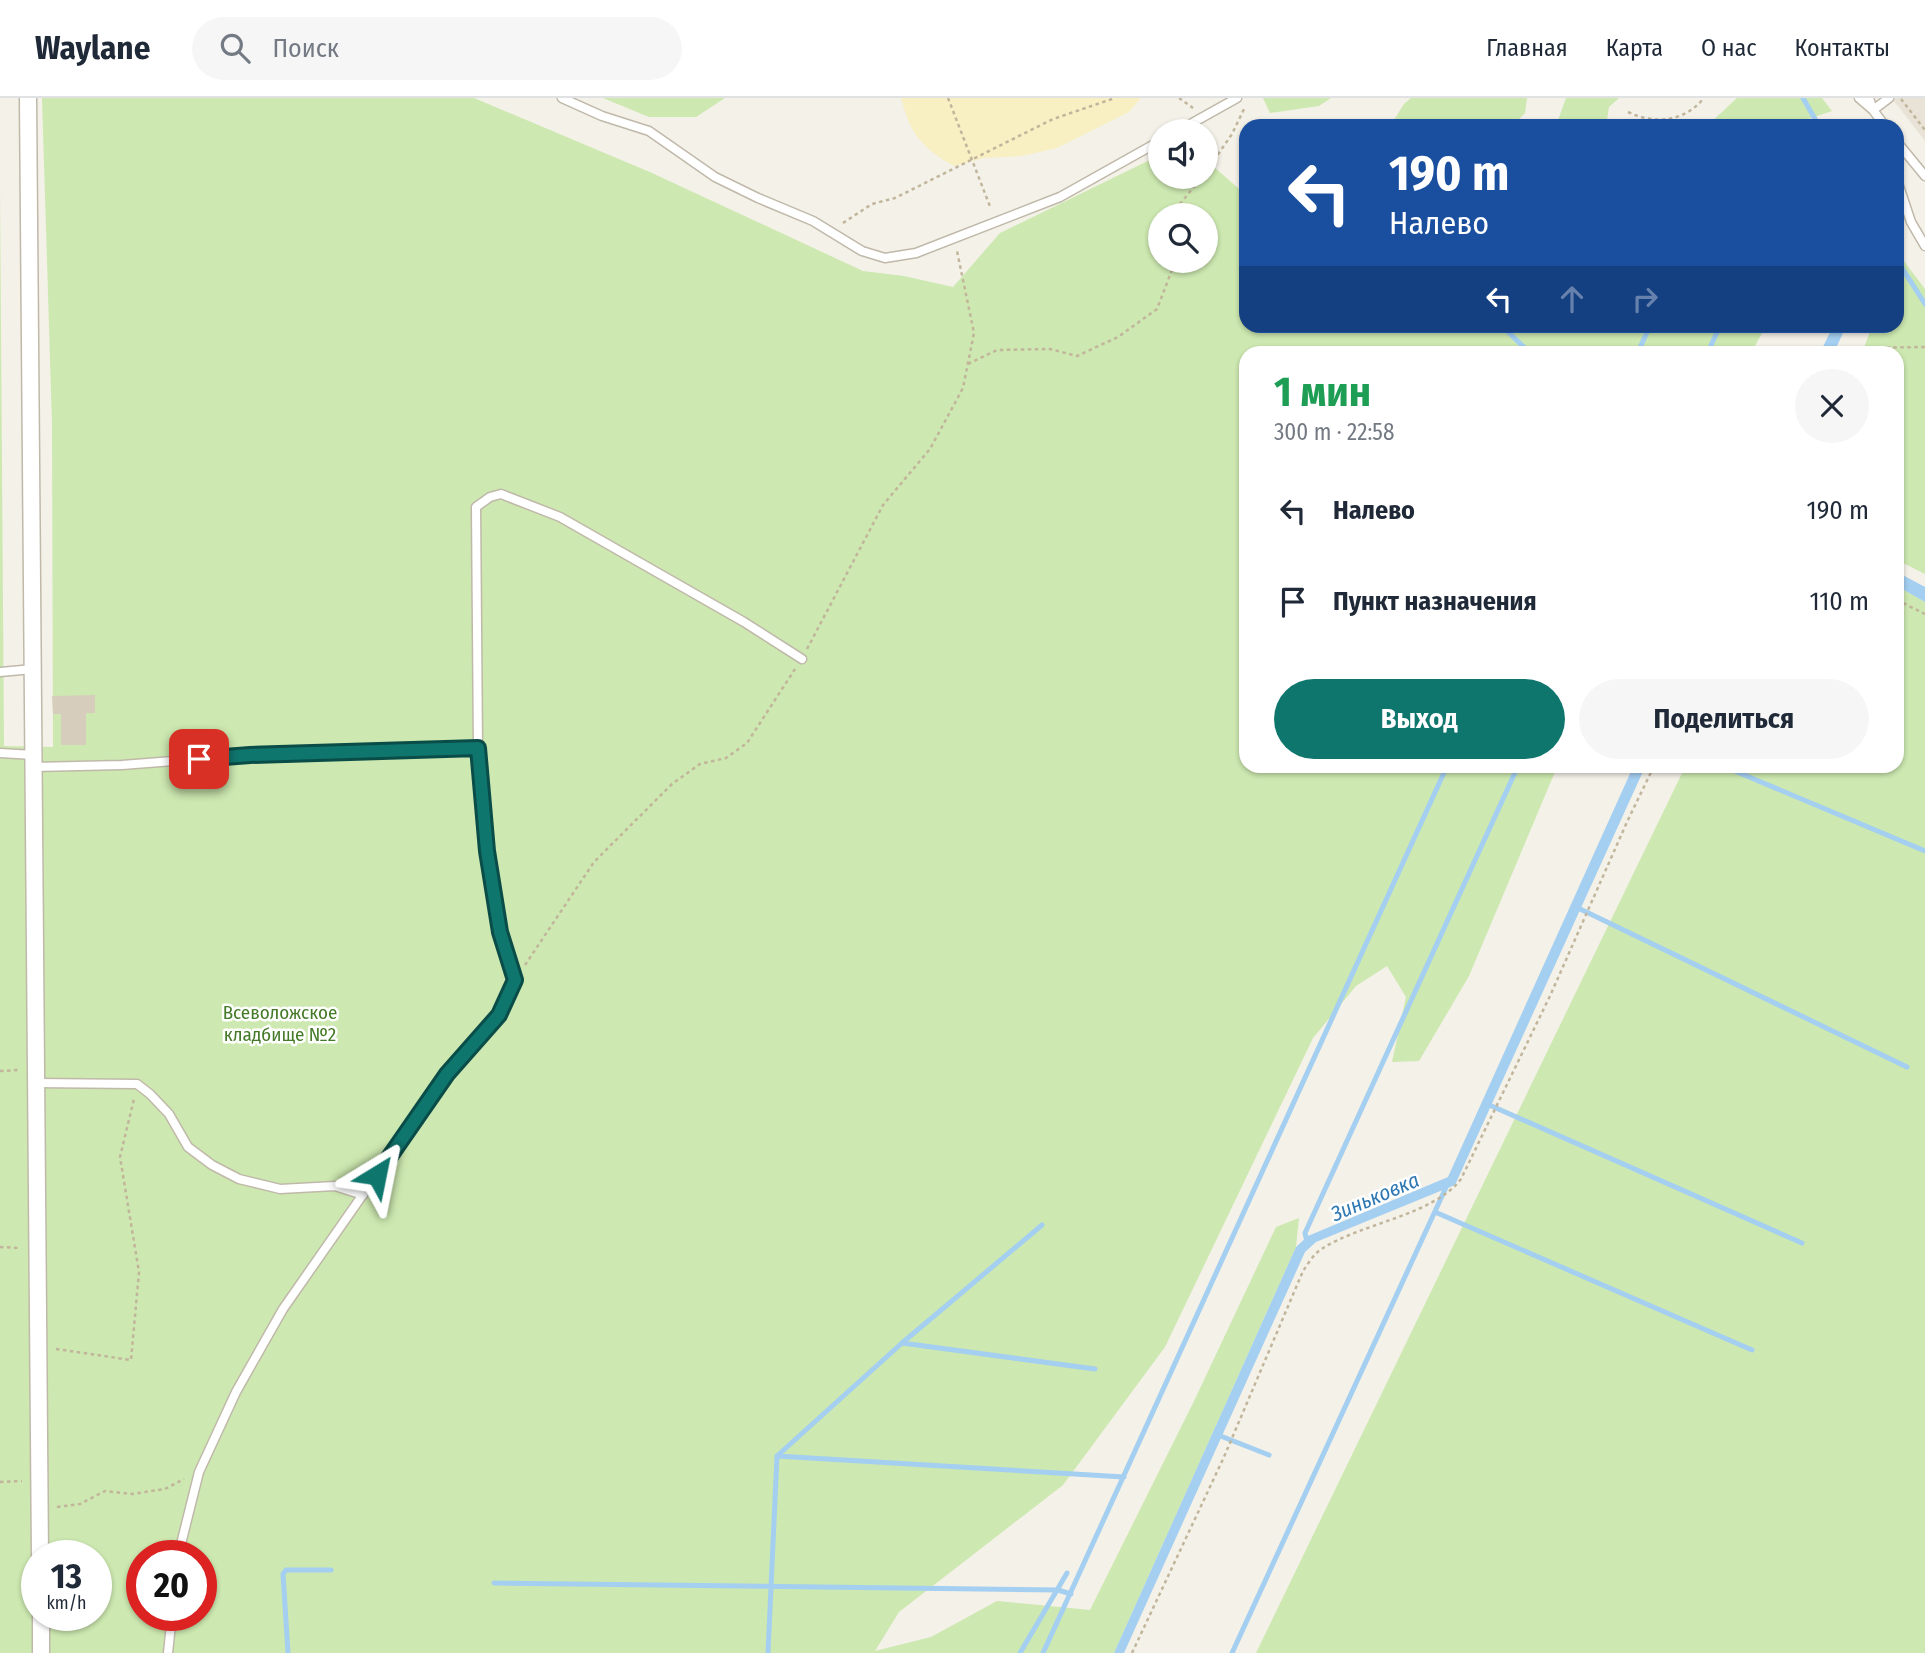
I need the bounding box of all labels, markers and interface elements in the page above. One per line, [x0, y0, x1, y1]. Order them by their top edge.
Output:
search box [192, 17, 682, 80]
text: Waylane [35, 28, 150, 68]
icon: search [216, 29, 254, 67]
text: Поиск [272, 33, 339, 64]
text: Главная [1486, 34, 1568, 62]
text: Карта [1606, 34, 1663, 62]
text: О нас [1701, 34, 1756, 62]
text: Контакты [1794, 34, 1890, 62]
map controls [1148, 119, 1218, 273]
button: sound [1148, 119, 1218, 189]
text: 190 m [1389, 144, 1509, 203]
icon: left [1274, 147, 1365, 238]
button: search [1148, 203, 1218, 273]
text: Налево [1389, 204, 1489, 242]
icon: left [1480, 280, 1518, 318]
icon: ahead [1553, 280, 1591, 318]
icon: right [1626, 280, 1664, 318]
text: 1 мин [1274, 367, 1371, 417]
button: close [1795, 369, 1869, 443]
text: 300 m · 22:58 [1274, 418, 1394, 446]
icon: left [1274, 492, 1312, 530]
text: Налево [1333, 495, 1415, 526]
text: 190 m [1807, 495, 1869, 526]
icon: arrive [1274, 583, 1312, 621]
text: Пункт назначения [1333, 586, 1537, 617]
text: 110 m [1809, 586, 1869, 617]
button: Выход [1274, 679, 1565, 759]
button: Поделиться [1579, 679, 1869, 759]
pin [169, 729, 229, 789]
icon: arrive [180, 740, 218, 778]
park label: Всеволожское кладбище №2 [223, 1001, 337, 1046]
position arrow [340, 1138, 414, 1212]
water label: Зиньковка [1326, 1167, 1423, 1228]
speed limit sign: 20 [126, 1540, 217, 1631]
text: 13 [51, 1555, 82, 1597]
text: km/h [46, 1592, 87, 1614]

